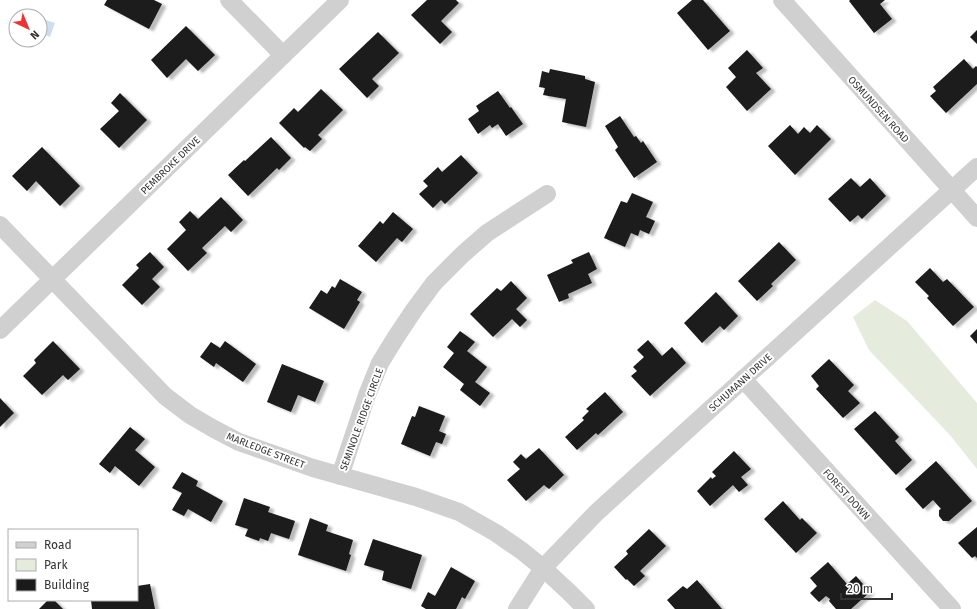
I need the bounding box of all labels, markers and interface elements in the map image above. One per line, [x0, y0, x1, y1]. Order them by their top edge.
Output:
north arrow [8, 8, 48, 48]
text: N [27, 28, 42, 42]
street label: OSMUNDSEN ROAD [845, 74, 911, 145]
street label: PEMBROKE DRIVE [138, 134, 203, 197]
street label: SCHUMANN DRIVE [707, 351, 775, 414]
street label: SEMINOLE RIDGE CIRCLE [338, 366, 386, 472]
street label: MARLEDGE STREET [225, 430, 307, 472]
street label: FOREST DOWN [820, 467, 872, 523]
legend [8, 529, 138, 601]
text: Road [44, 538, 72, 552]
text: Park [44, 558, 68, 572]
scale bar [841, 575, 892, 601]
text: Building [44, 578, 90, 592]
text: 20 m [847, 582, 873, 596]

